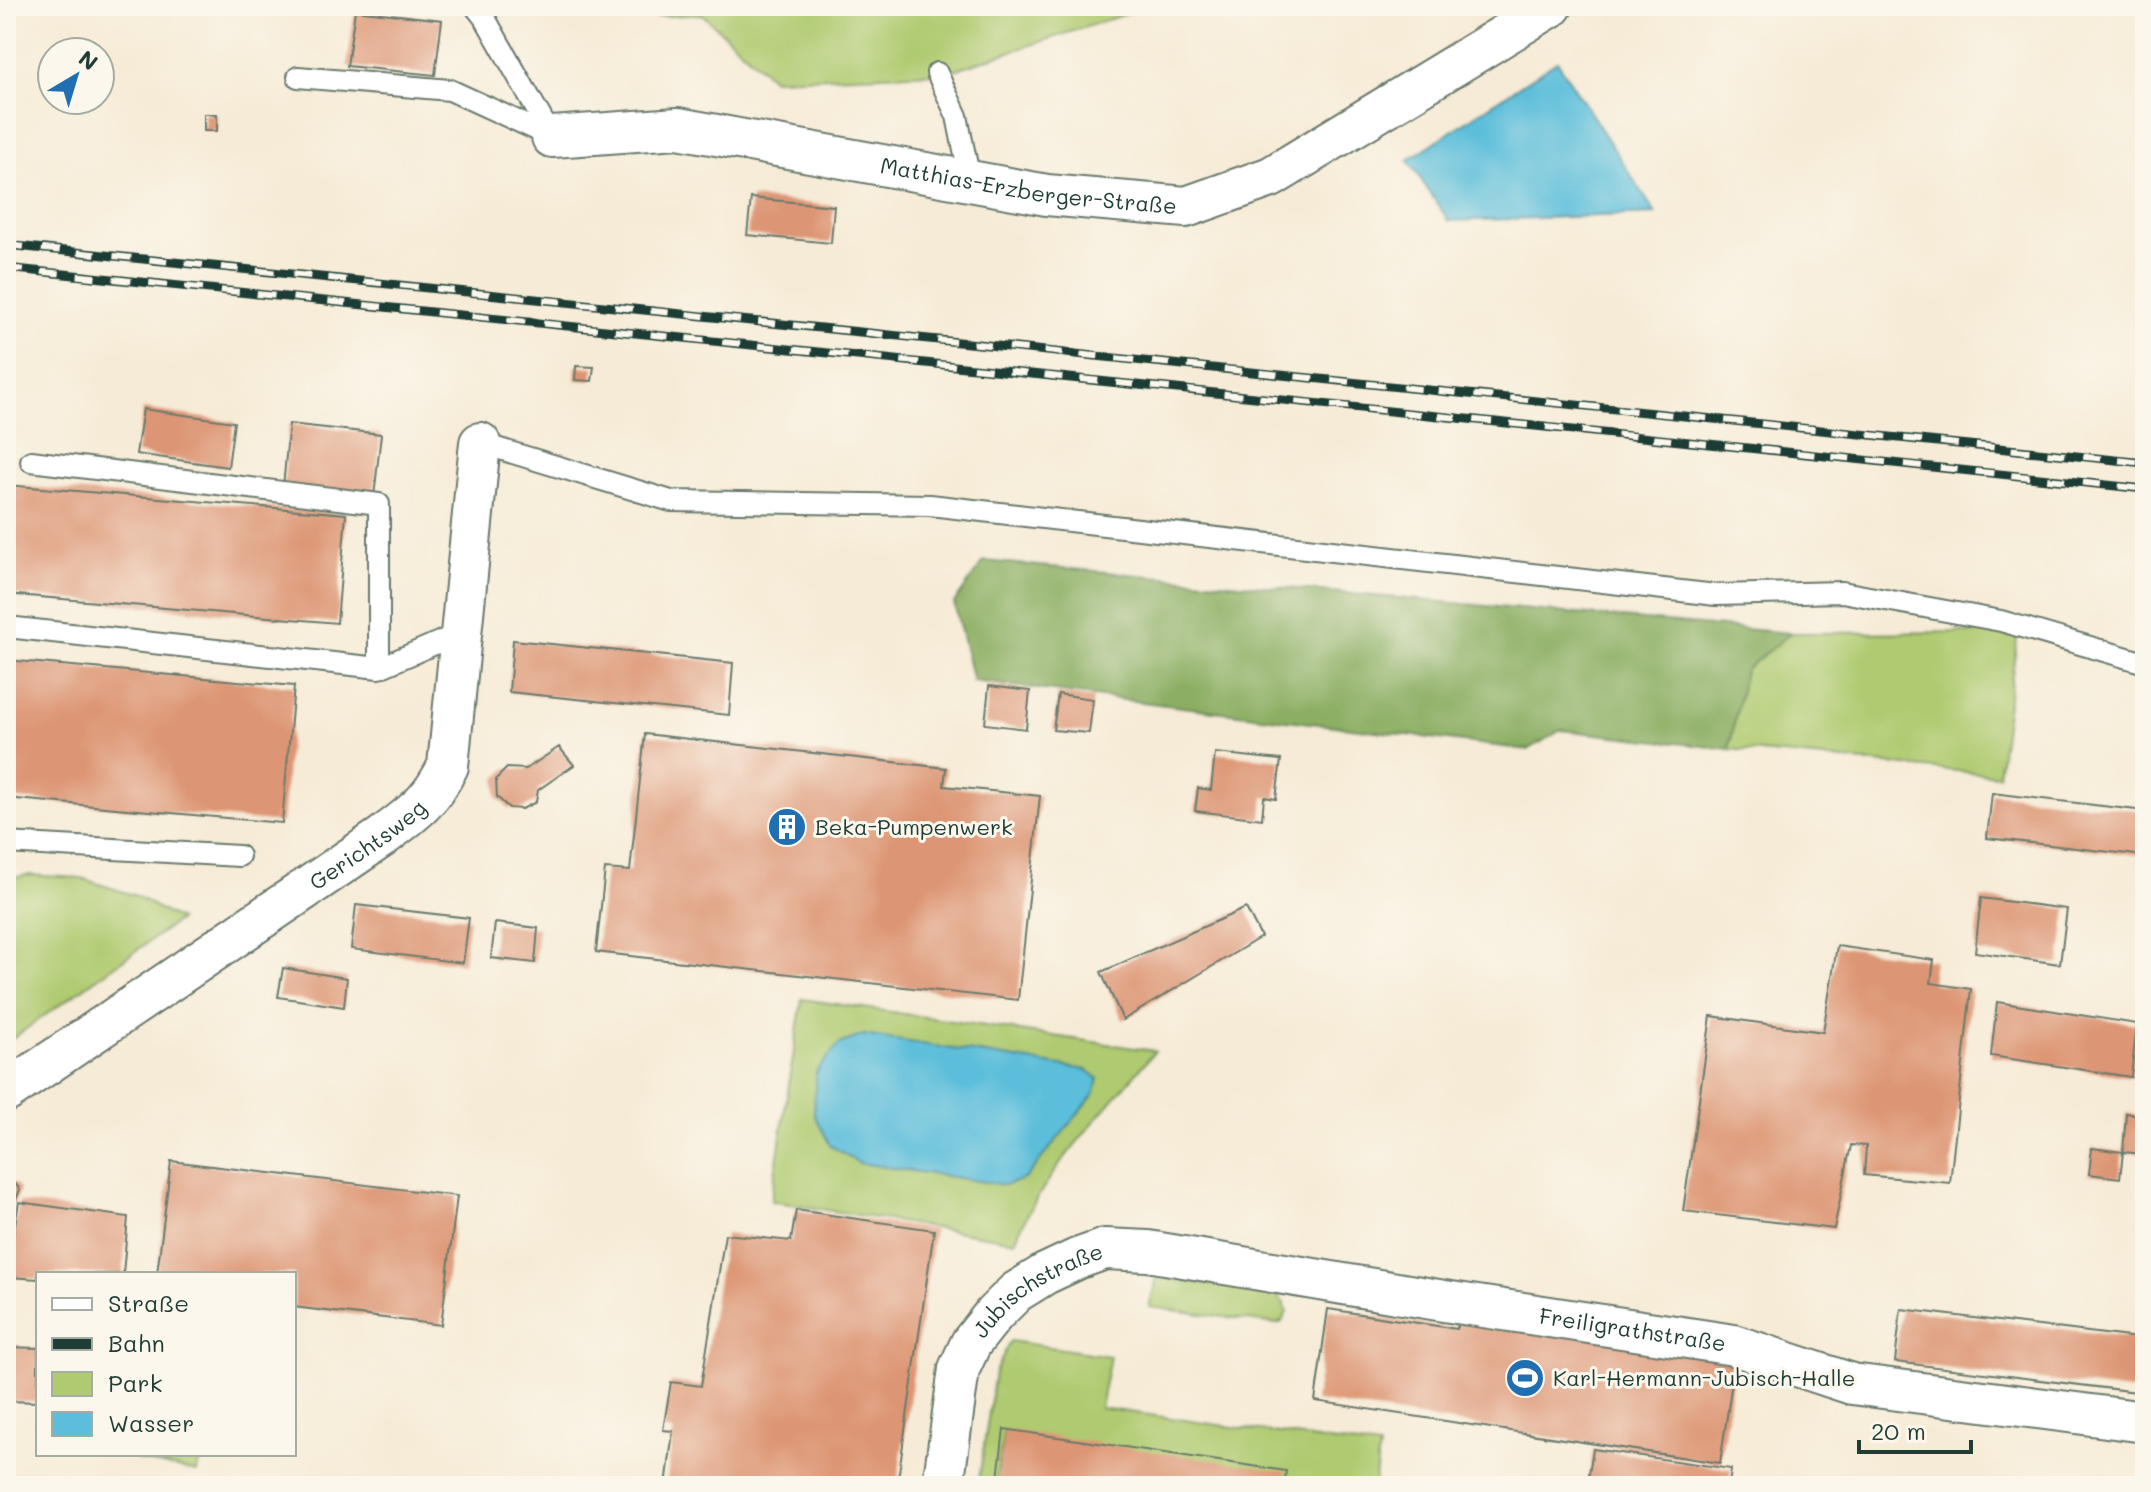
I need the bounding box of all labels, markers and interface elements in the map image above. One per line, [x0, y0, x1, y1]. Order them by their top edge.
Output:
north arrow [36, 36, 116, 116]
text: N [73, 43, 104, 76]
street label: Matthias-Erzberger-Straße [878, 150, 1178, 220]
street label: Gerichtsweg [303, 793, 432, 896]
building icon: Beka-Pumpenwerk [766, 806, 808, 848]
place label: Beka-Pumpenwerk [815, 812, 1013, 841]
street label: Jubischstraße [966, 1236, 1107, 1344]
legend [36, 1272, 296, 1456]
text: Straße [108, 1287, 189, 1318]
street label: Freiligrathstraße [1537, 1301, 1728, 1358]
text: Bahn [108, 1327, 165, 1358]
sports icon: Karl-Hermann-Jubisch-Halle [1504, 1357, 1546, 1399]
place label: Karl-Hermann-Jubisch-Halle [1553, 1363, 1855, 1392]
text: Park [108, 1367, 162, 1398]
scale bar [1859, 1404, 1971, 1454]
text: Wasser [108, 1407, 194, 1438]
text: 20 m [1871, 1415, 1926, 1446]

